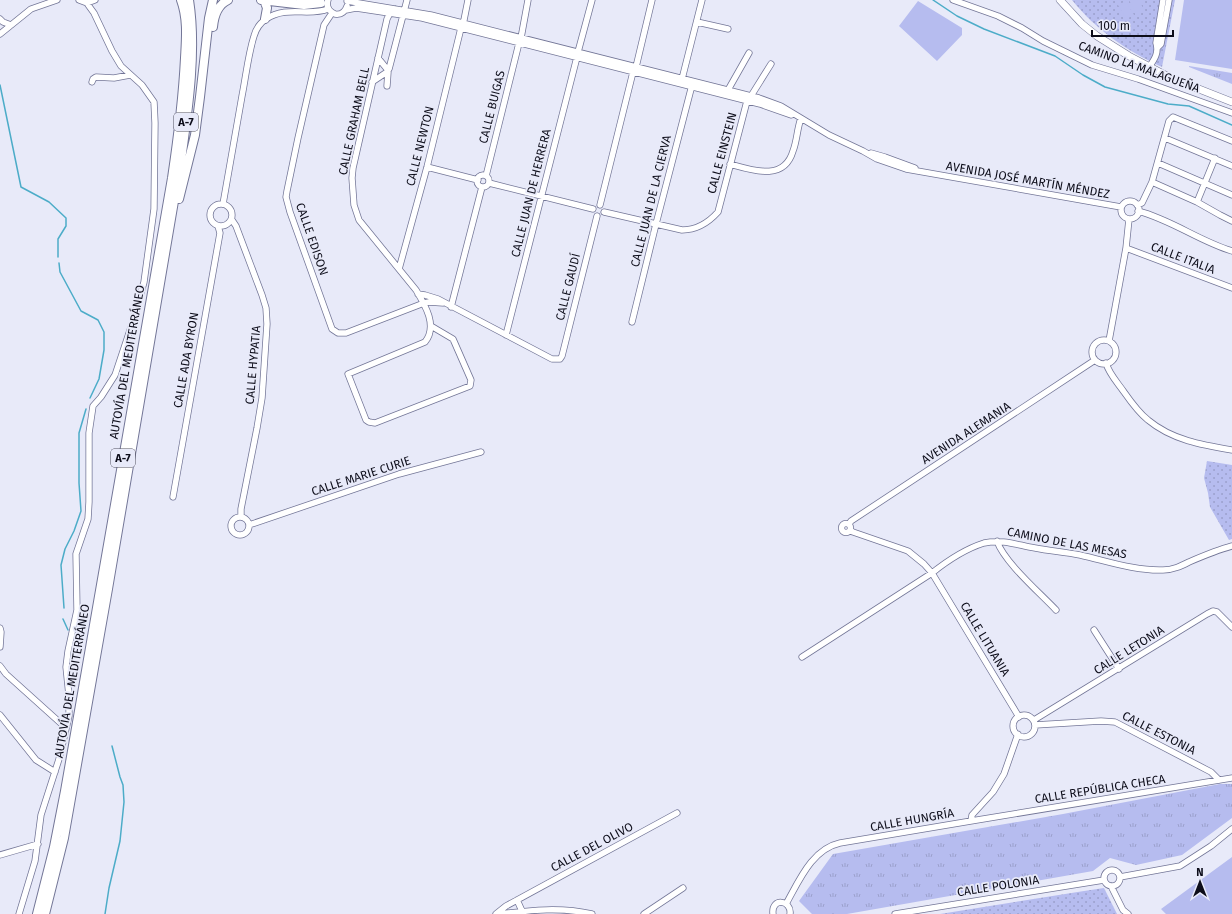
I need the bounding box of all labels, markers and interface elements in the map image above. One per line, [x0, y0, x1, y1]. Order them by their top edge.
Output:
scale bar [1092, 12, 1173, 38]
text: 100 m [1098, 19, 1130, 33]
street label: CAMINO LA MALAGUEÑA [1076, 38, 1202, 96]
street label: CALLE GRAHAM BELL [336, 66, 372, 176]
street label: CALLE BUIGAS [476, 69, 508, 145]
street label: CALLE NEWTON [403, 105, 437, 187]
street label: CALLE EINSTEIN [704, 111, 740, 195]
road number: A-7 [174, 113, 198, 131]
street label: CALLE JUAN DE HERRERA [508, 127, 554, 259]
street label: CALLE JUAN DE LA CIERVA [628, 133, 674, 268]
street label: AVENIDA JOSÉ MARTÍN MÉNDEZ [945, 158, 1111, 201]
street label: CALLE EDISON [293, 201, 331, 277]
street label: CALLE ITALIA [1149, 239, 1217, 277]
street label: CALLE GAUDÍ [552, 251, 583, 322]
street label: AUTOVÍA DEL MEDITERRÁNEO [106, 284, 147, 440]
street label: CALLE ADA BYRON [171, 311, 201, 409]
street label: CALLE HYPATIA [243, 325, 263, 405]
street label: AVENIDA ALEMANIA [919, 399, 1013, 467]
road number: A-7 [111, 449, 135, 467]
street label: CALLE MARIE CURIE [310, 453, 412, 499]
street label: CAMINO DE LAS MESAS [1006, 525, 1128, 562]
street label: CALLE LITUANIA [957, 599, 1013, 679]
street label: AUTOVÍA DEL MEDITERRÁNEO [51, 603, 92, 759]
street label: CALLE LETONIA [1091, 623, 1167, 677]
street label: CALLE ESTONIA [1120, 709, 1198, 758]
street label: CALLE REPÚBLICA CHECA [1034, 771, 1166, 806]
street label: CALLE HUNGRÍA [869, 805, 955, 834]
street label: CALLE DEL OLIVO [548, 819, 636, 875]
north arrow [1180, 862, 1220, 902]
text: N [1196, 866, 1204, 879]
street label: CALLE POLONIA [956, 873, 1040, 899]

